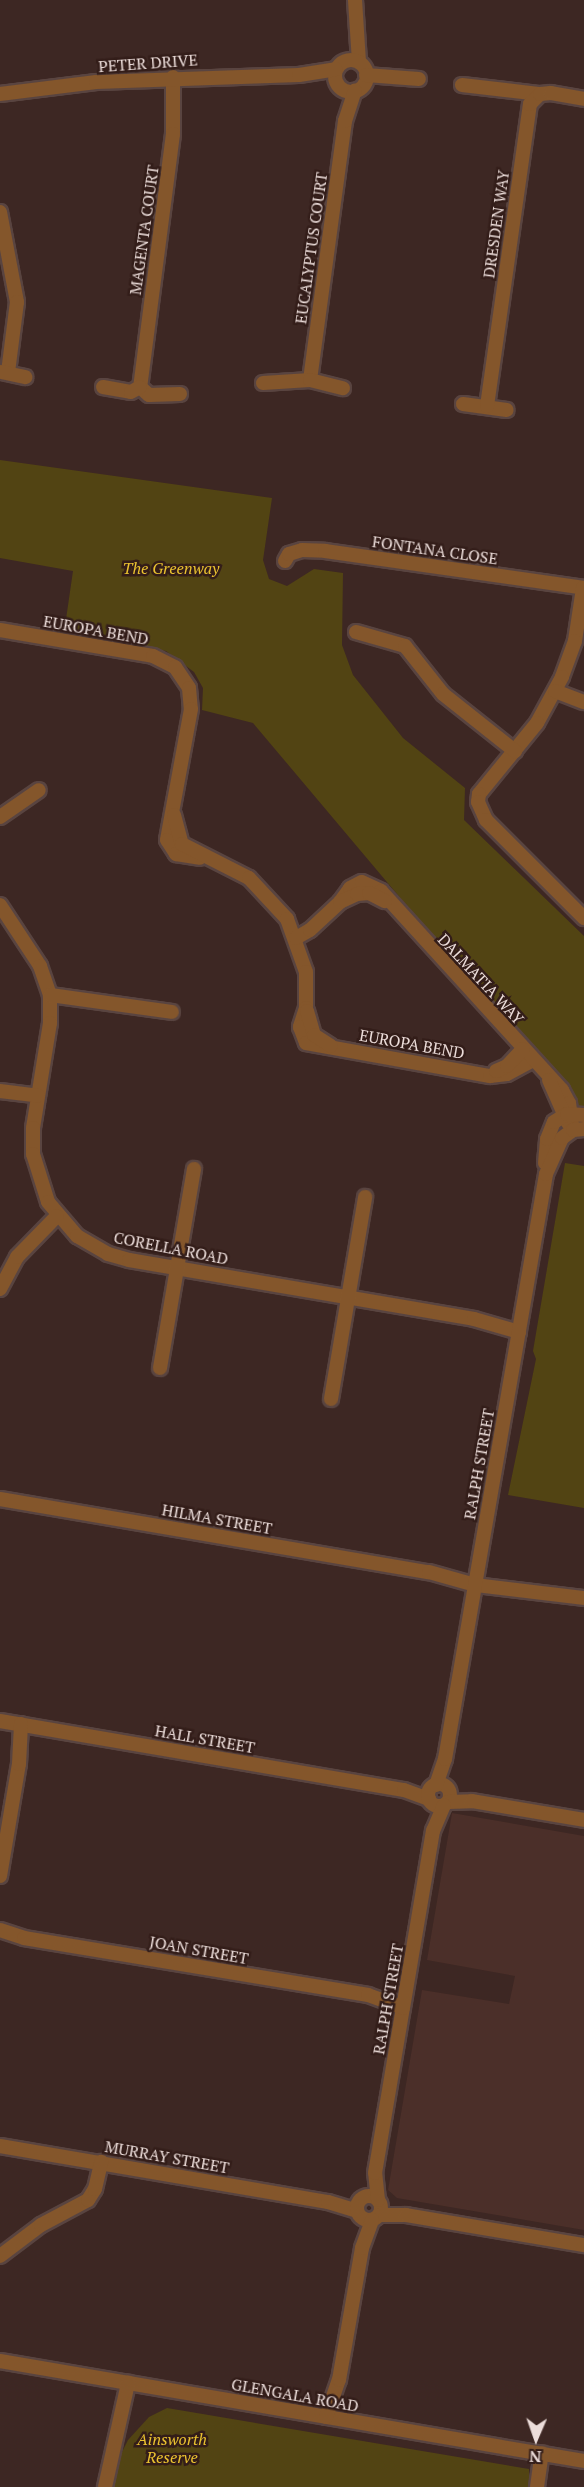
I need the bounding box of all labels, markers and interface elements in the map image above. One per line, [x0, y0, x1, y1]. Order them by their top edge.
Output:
street label: PETER DRIVE [98, 50, 198, 76]
street label: MAGENTA COURT [125, 164, 163, 296]
street label: DRESDEN WAY [479, 169, 513, 279]
street label: EUCALYPTUS COURT [291, 171, 331, 325]
street label: FONTANA CLOSE [371, 532, 499, 568]
park label: The Greenway [123, 558, 219, 578]
street label: EUROPA BEND [42, 611, 150, 649]
street label: DALMATIA WAY [434, 930, 528, 1028]
street label: EUROPA BEND [358, 1025, 466, 1063]
street label: CORELLA ROAD [112, 1227, 230, 1269]
street label: RALPH STREET [460, 1407, 498, 1521]
street label: HILMA STREET [160, 1500, 274, 1538]
street label: HALL STREET [153, 1721, 257, 1757]
street label: JOAN STREET [148, 1932, 250, 1968]
street label: RALPH STREET [369, 1942, 407, 2056]
street label: MURRAY STREET [103, 2137, 231, 2177]
street label: GLENGALA ROAD [230, 2374, 360, 2416]
north arrow [506, 2409, 566, 2469]
park label: Ainsworth Reserve [137, 2429, 207, 2467]
text: N [529, 2446, 542, 2468]

